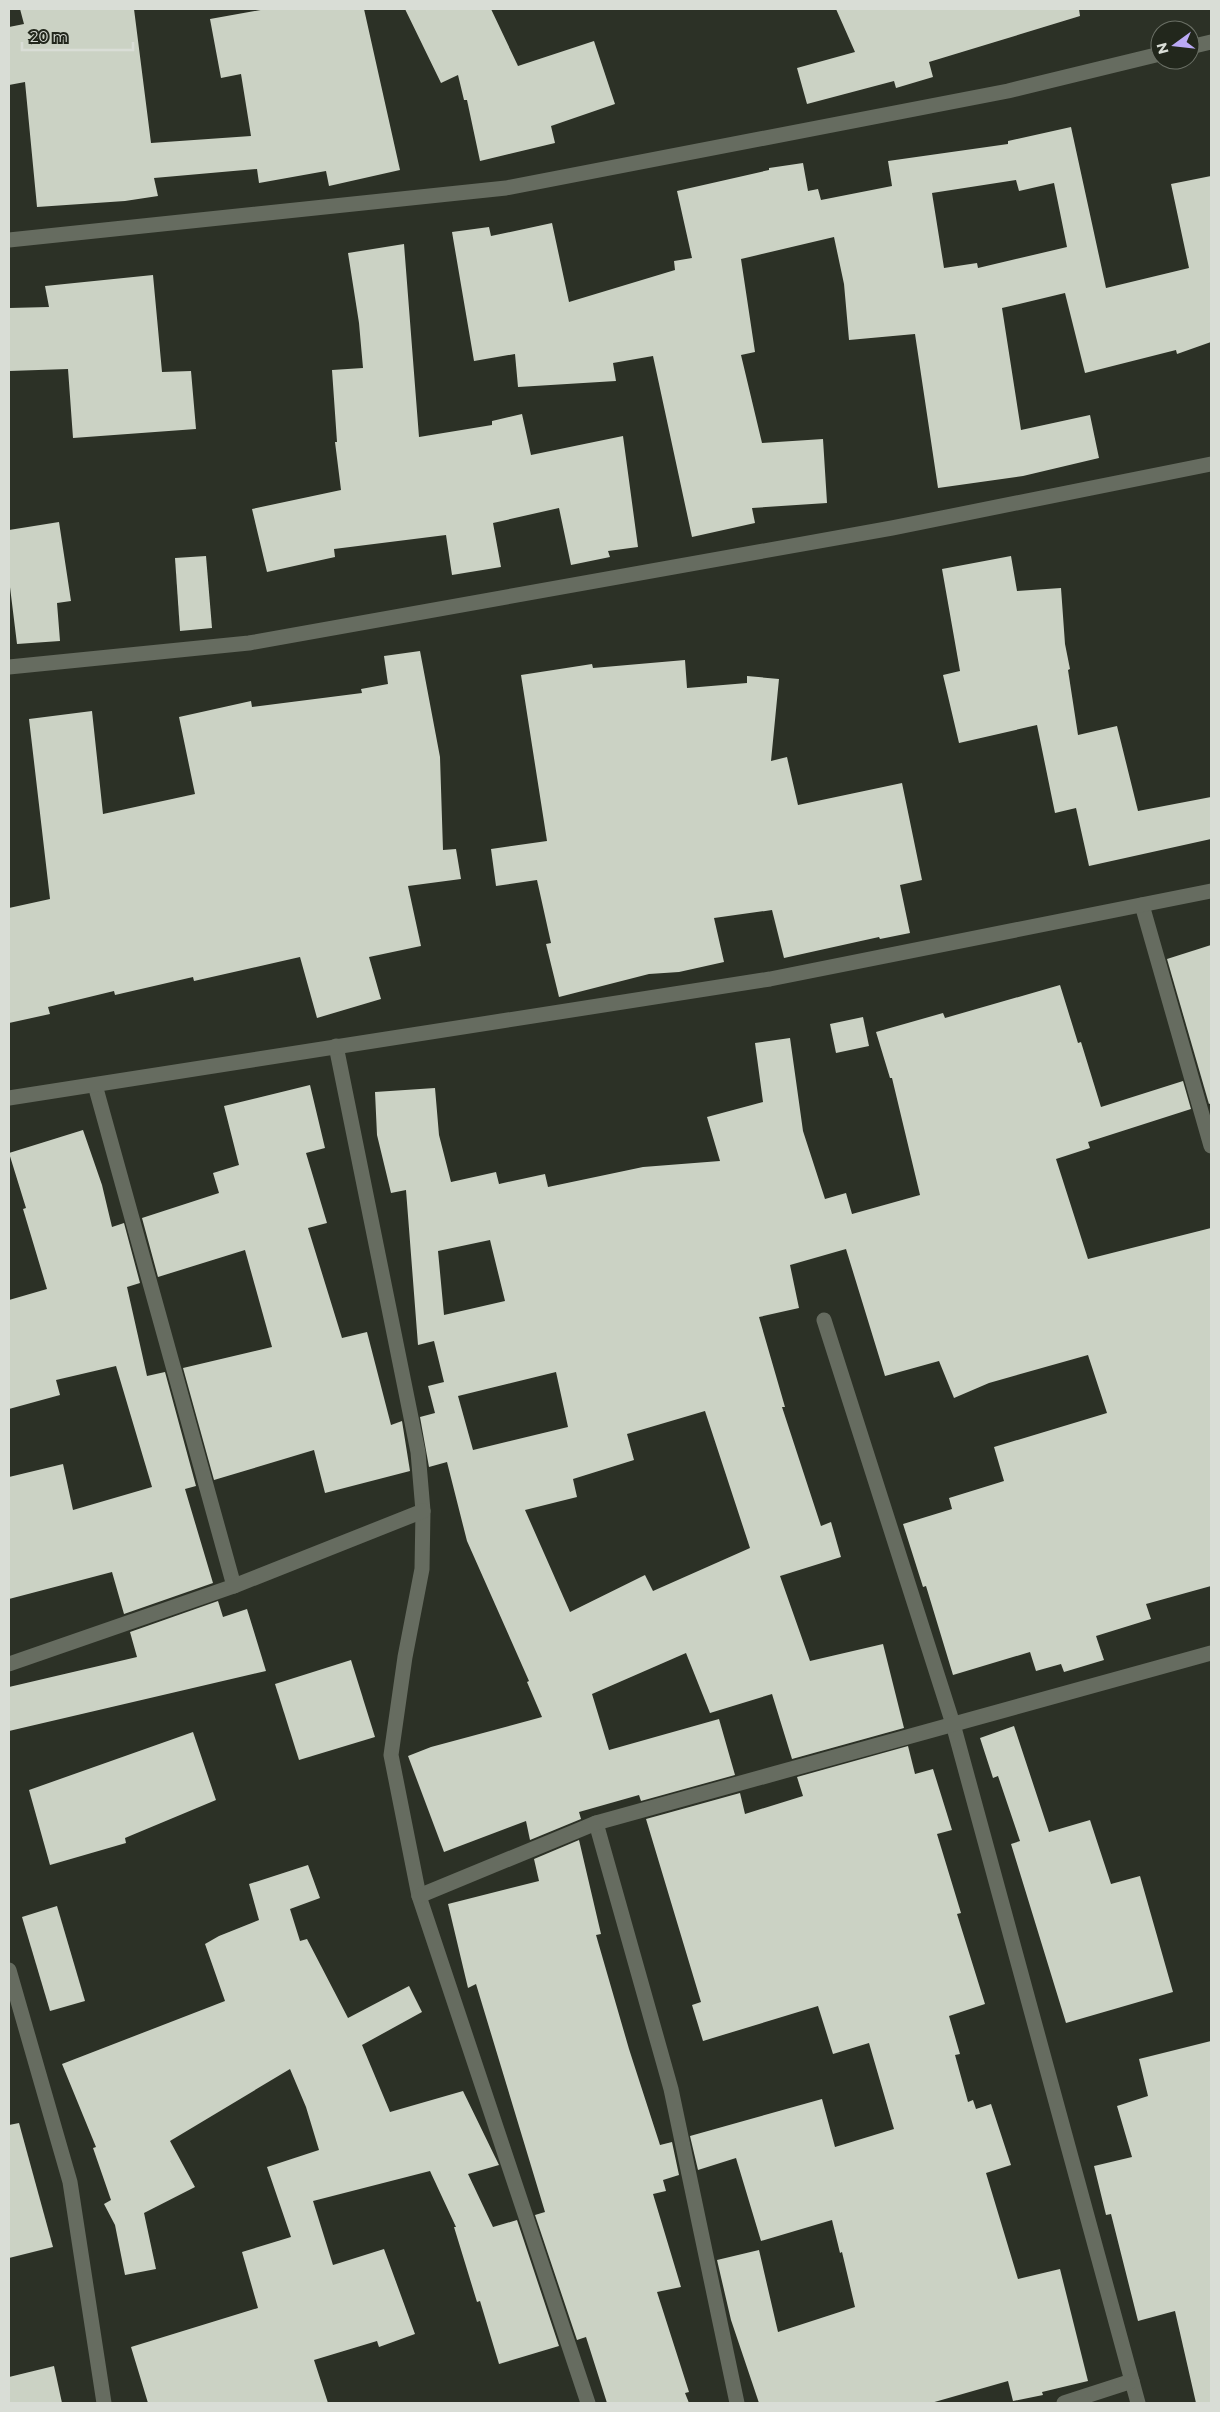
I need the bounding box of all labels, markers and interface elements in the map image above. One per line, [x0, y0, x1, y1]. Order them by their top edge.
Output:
scale bar [22, 20, 134, 52]
north arrow [1150, 20, 1200, 70]
text: 20 m [30, 27, 68, 46]
text: N [1152, 41, 1173, 56]

